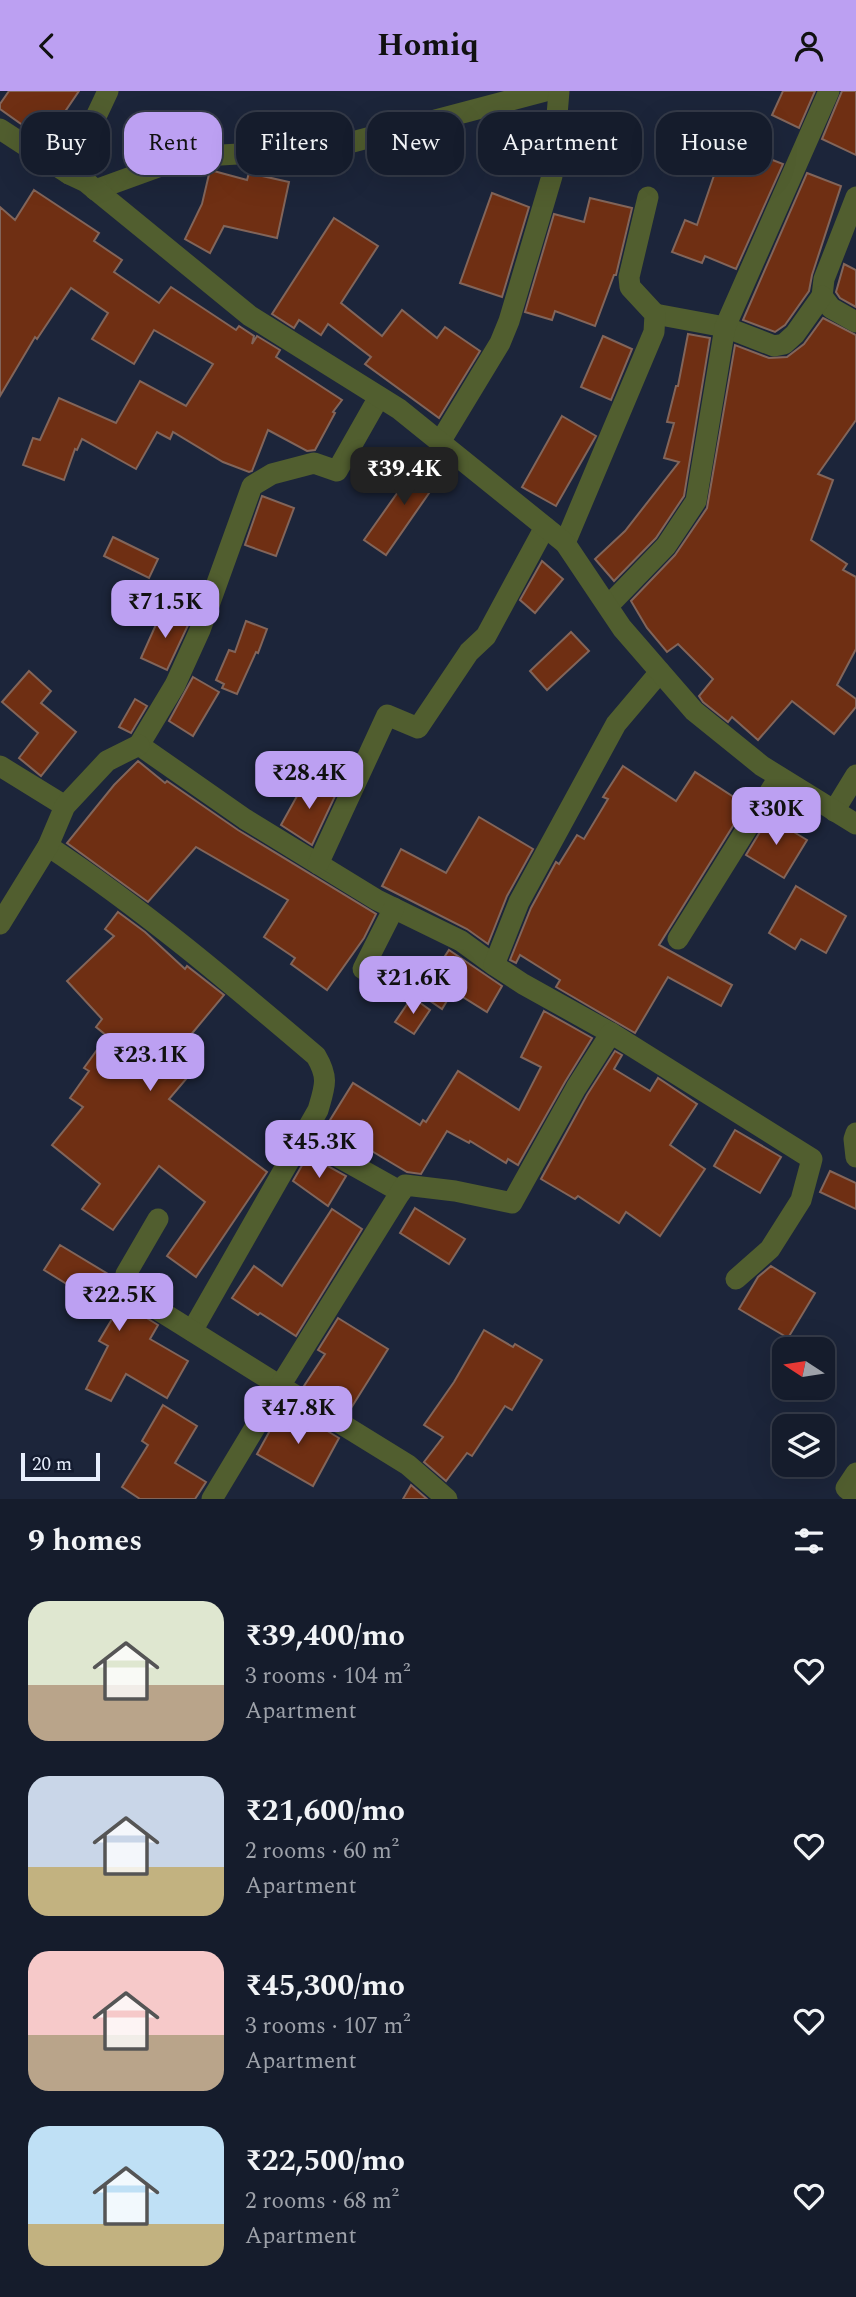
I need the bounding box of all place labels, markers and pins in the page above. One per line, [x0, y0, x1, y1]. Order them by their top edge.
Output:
pin: ₹39.4K [347, 447, 461, 507]
pin: ₹71.5K [108, 581, 222, 640]
pin: ₹28.4K [252, 751, 366, 811]
pin: ₹30K [735, 787, 817, 847]
pin: ₹21.6K [356, 957, 470, 1016]
pin: ₹23.1K [93, 1033, 207, 1093]
pin: ₹45.3K [262, 1121, 376, 1180]
pin: ₹22.5K [62, 1273, 176, 1333]
pin: ₹47.8K [241, 1387, 355, 1446]

